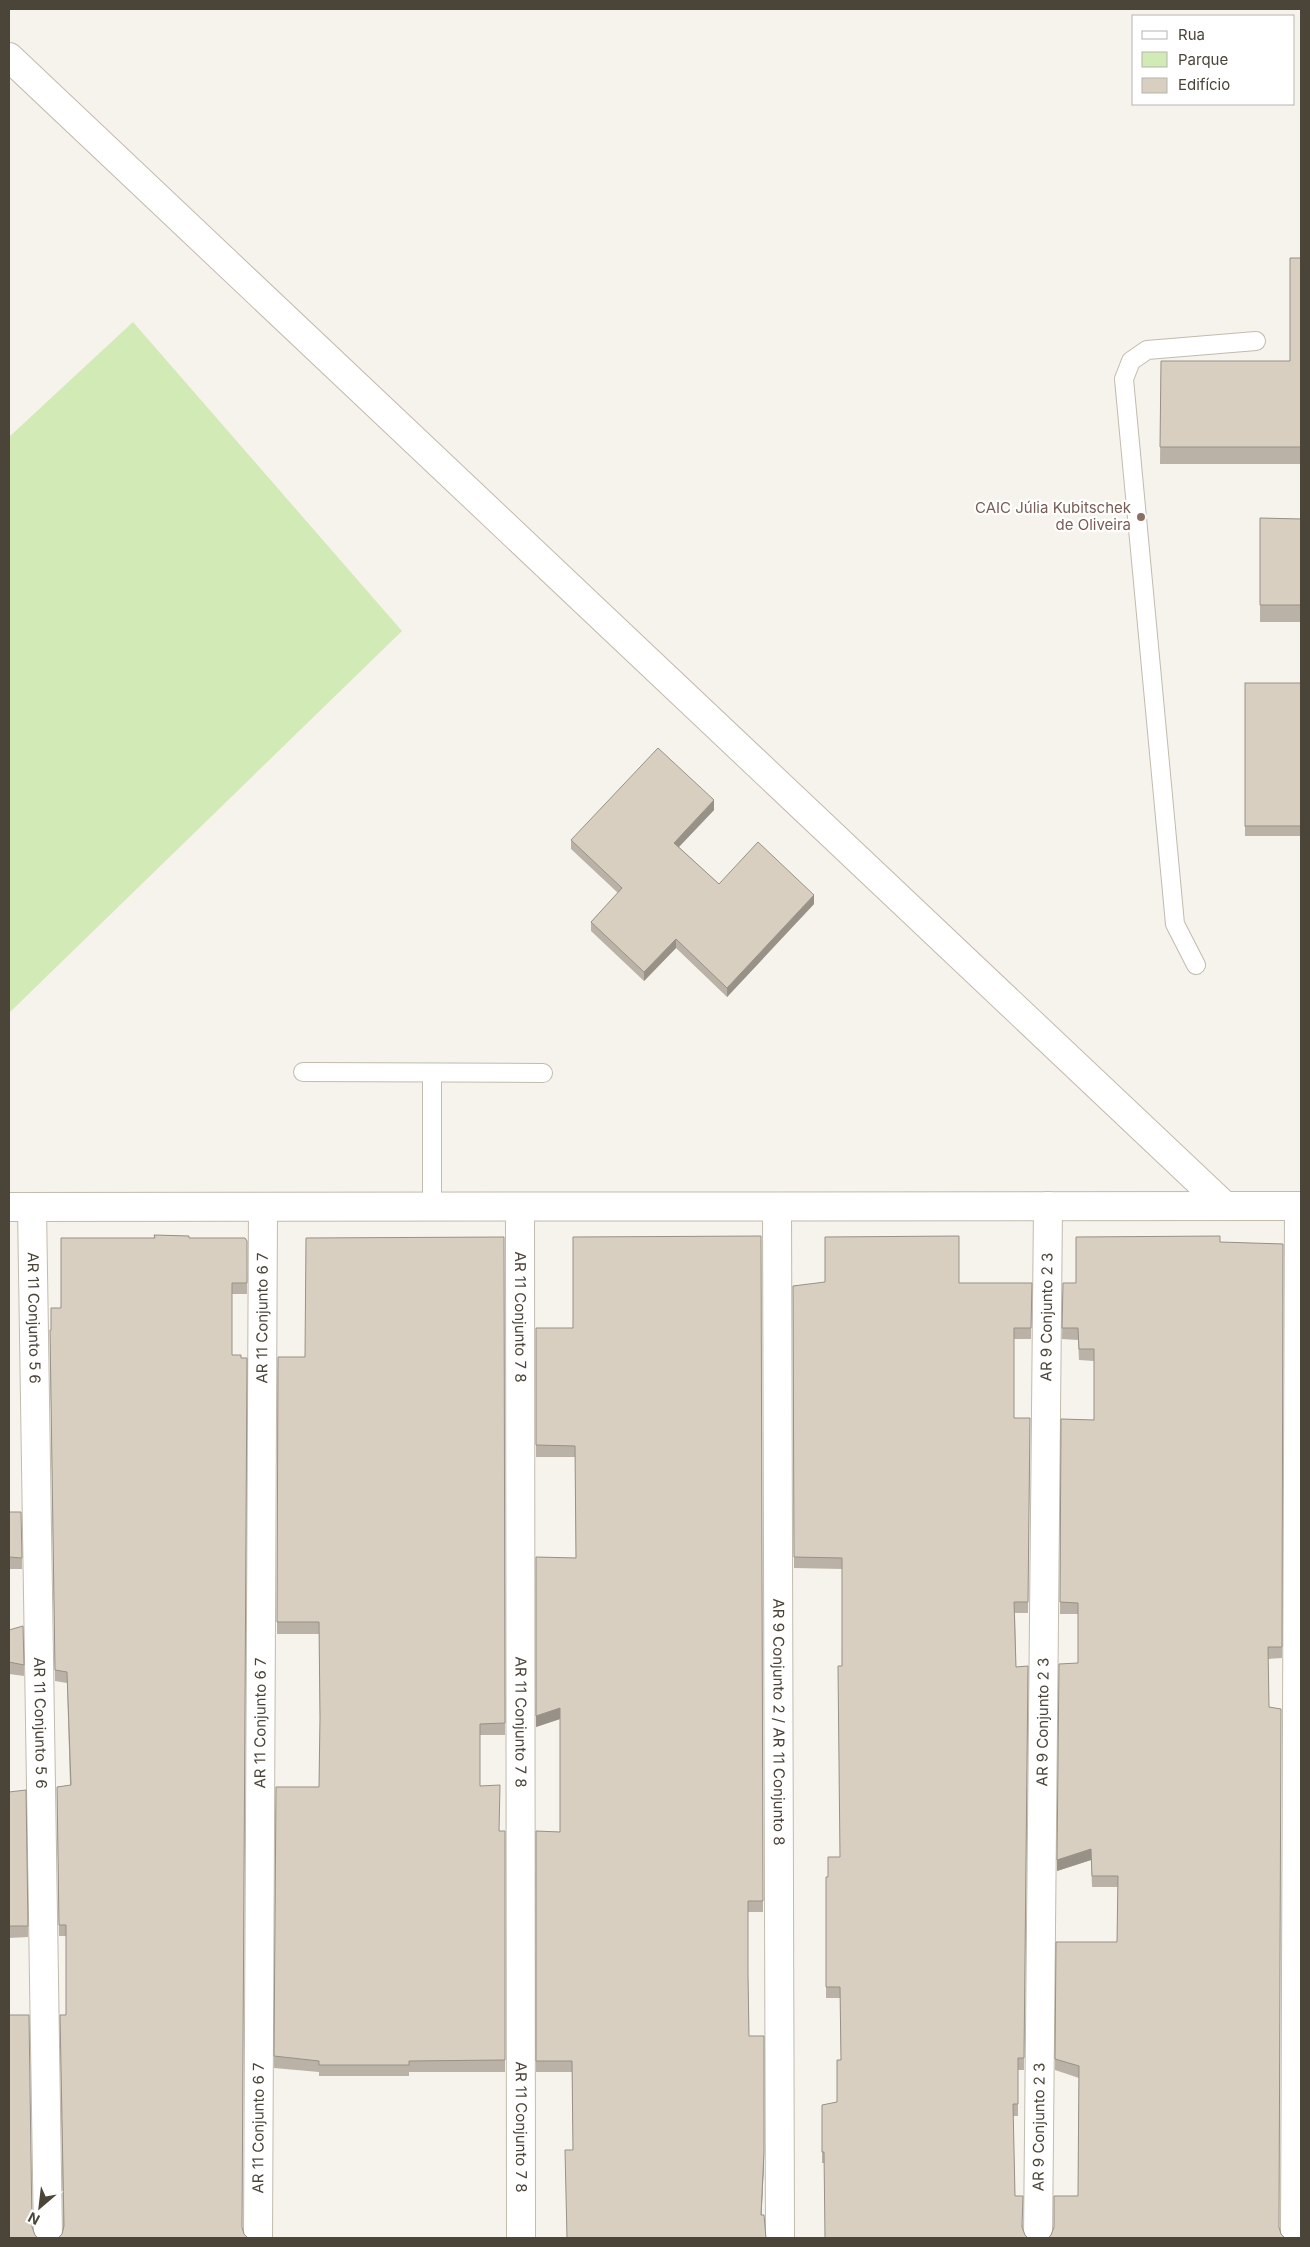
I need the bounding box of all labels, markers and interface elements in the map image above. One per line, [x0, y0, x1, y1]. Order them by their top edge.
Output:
legend [1132, 15, 1295, 105]
text: Rua [1178, 25, 1205, 44]
text: Parque [1178, 50, 1228, 69]
text: Edifício [1178, 75, 1230, 94]
place label: CAIC Júlia Kubitschek de Oliveira [975, 498, 1132, 534]
marker: CAIC Júlia Kubitschek de Oliveira [1135, 511, 1147, 523]
street label: AR 11 Conjunto 5 6 [24, 1252, 45, 1384]
street label: AR 11 Conjunto 7 8 [511, 1252, 530, 1382]
street label: AR 11 Conjunto 6 7 [252, 1253, 272, 1384]
street label: AR 9 Conjunto 2 3 [1036, 1253, 1057, 1381]
street label: AR 9 Conjunto 2 / AR 11 Conjunto 8 [769, 1598, 789, 1846]
street label: AR 11 Conjunto 5 6 [30, 1657, 51, 1789]
street label: AR 11 Conjunto 6 7 [250, 1657, 270, 1789]
street label: AR 11 Conjunto 7 8 [511, 1657, 531, 1787]
street label: AR 9 Conjunto 2 3 [1032, 1658, 1053, 1786]
street label: AR 11 Conjunto 6 7 [248, 2062, 268, 2194]
street label: AR 11 Conjunto 7 8 [512, 2062, 531, 2192]
street label: AR 9 Conjunto 2 3 [1028, 2063, 1049, 2191]
north arrow [15, 2182, 65, 2232]
text: N [25, 2209, 42, 2229]

